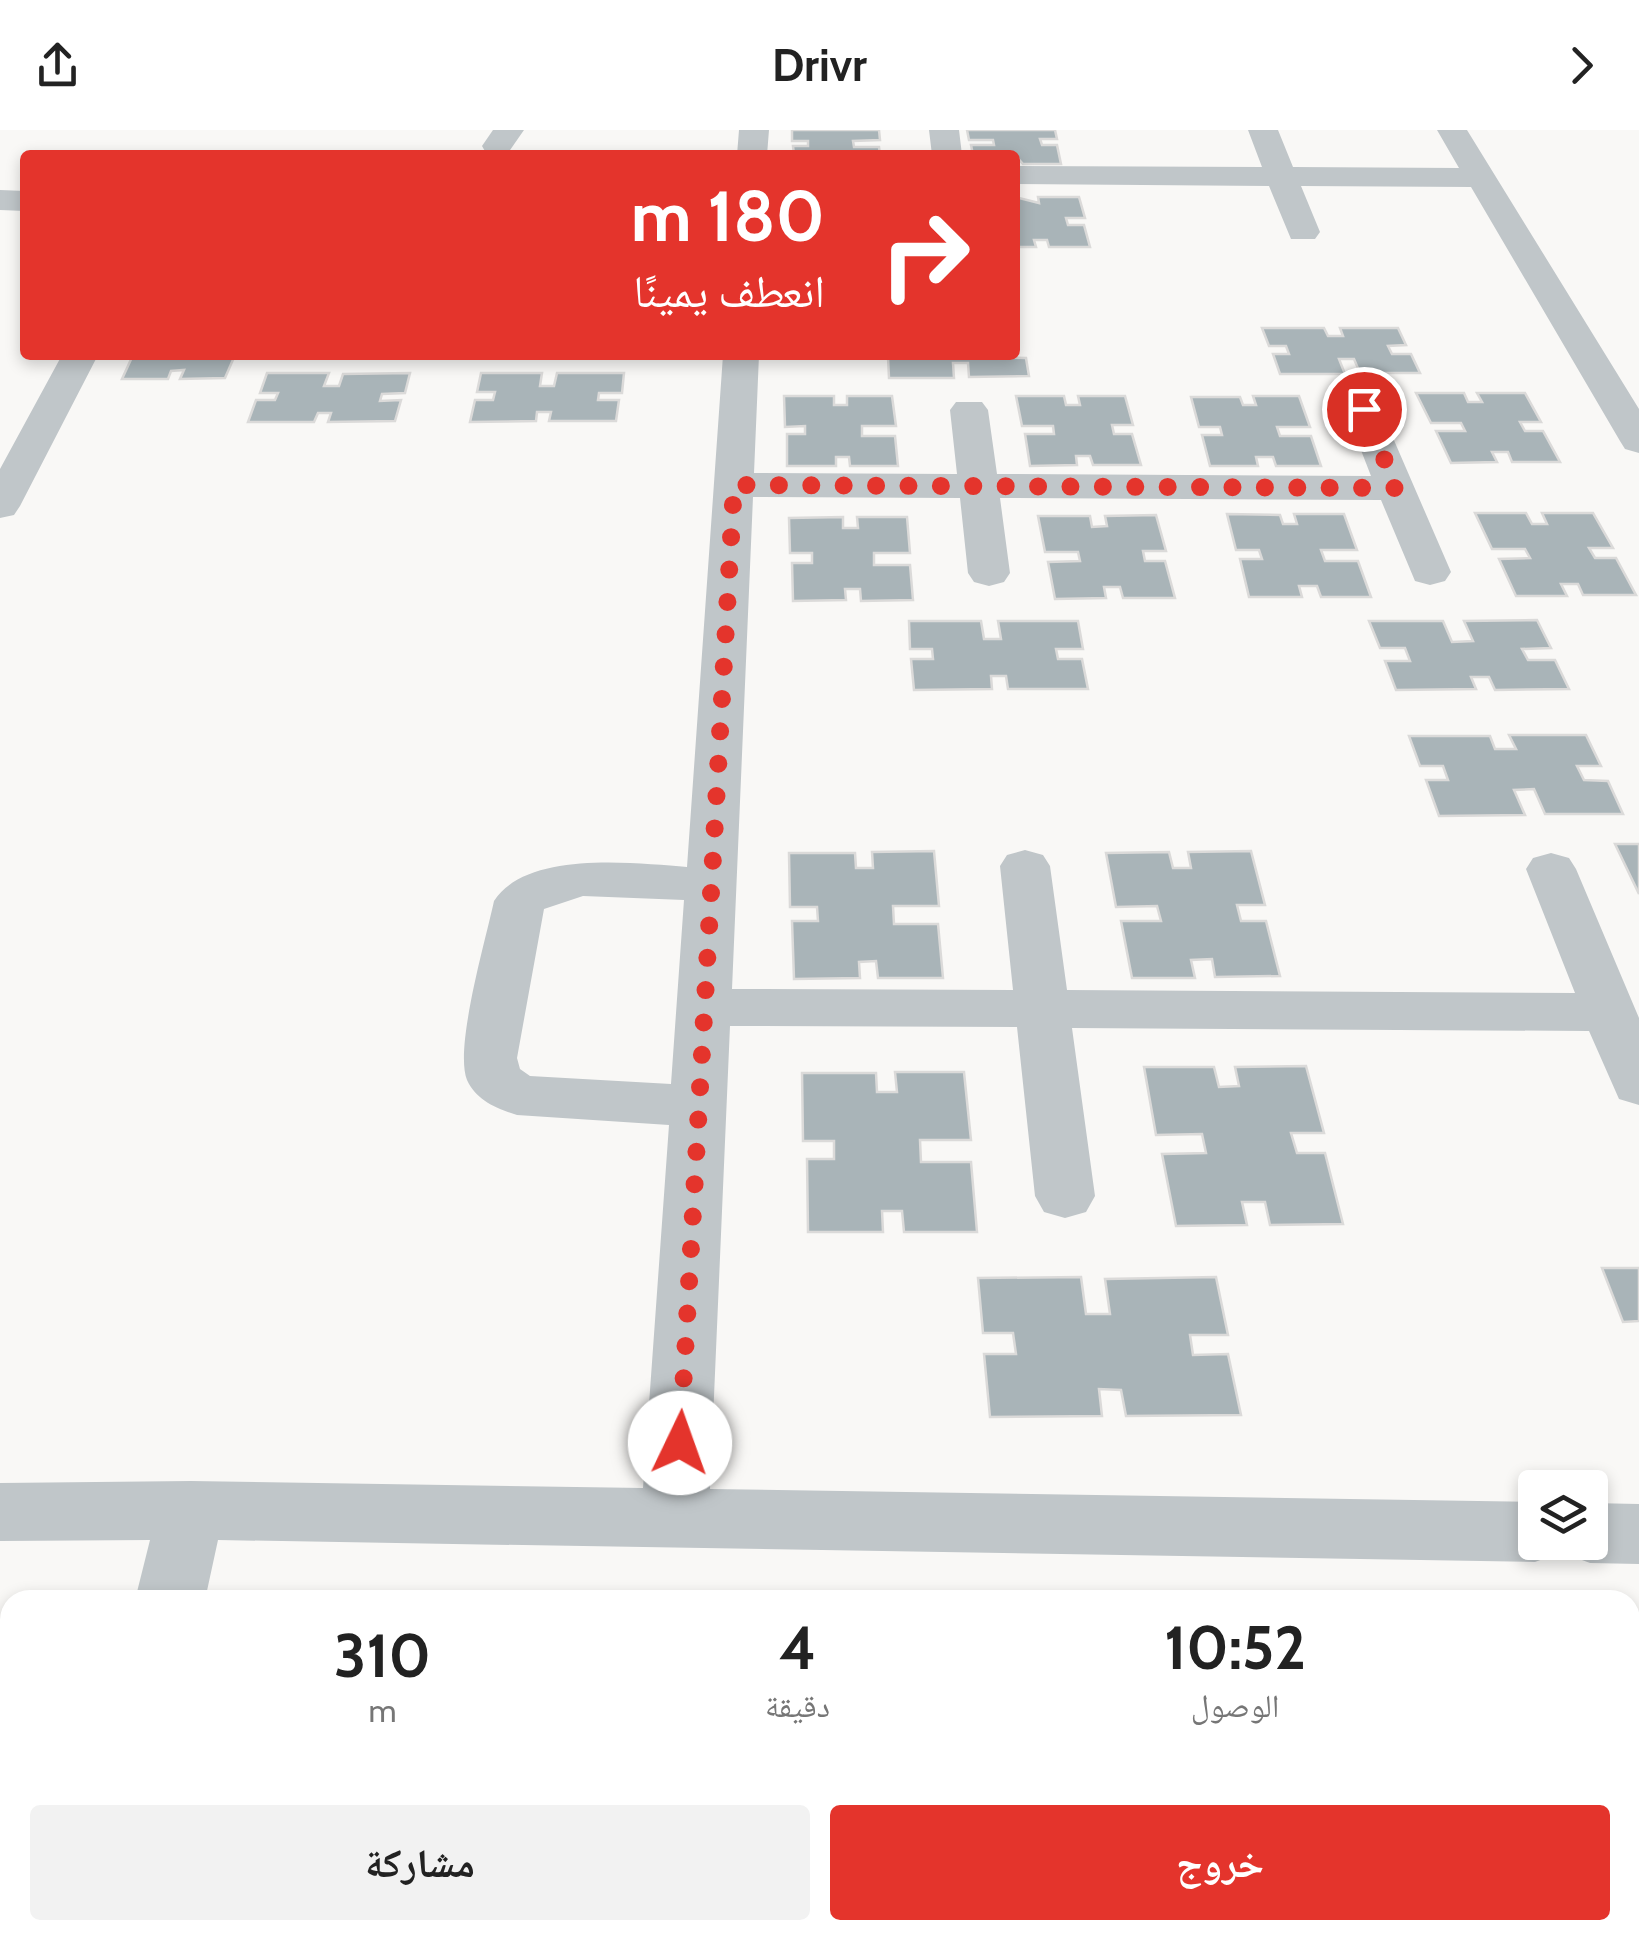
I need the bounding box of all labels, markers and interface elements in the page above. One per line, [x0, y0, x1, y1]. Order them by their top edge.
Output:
icon: share [30, 38, 85, 93]
text: Drivr [772, 38, 867, 92]
icon: forward [1554, 38, 1609, 93]
text: 180 m [631, 173, 825, 259]
icon: right [860, 190, 990, 320]
text: انعطف يمينًا [633, 264, 825, 318]
pin [1322, 367, 1407, 452]
icon: arrive [1337, 382, 1392, 437]
position arrow [628, 1391, 732, 1495]
map controls [1518, 1470, 1608, 1560]
button: layers [1518, 1470, 1608, 1560]
text: 4 [779, 1611, 816, 1684]
text: 10:52 [1164, 1611, 1306, 1684]
text: 310 [334, 1619, 431, 1692]
text: دقيقة [765, 1686, 830, 1725]
text: الوصول [1191, 1686, 1279, 1725]
text: m [368, 1691, 397, 1730]
button: مشاركة [30, 1805, 810, 1920]
button: خروج [830, 1805, 1610, 1920]

